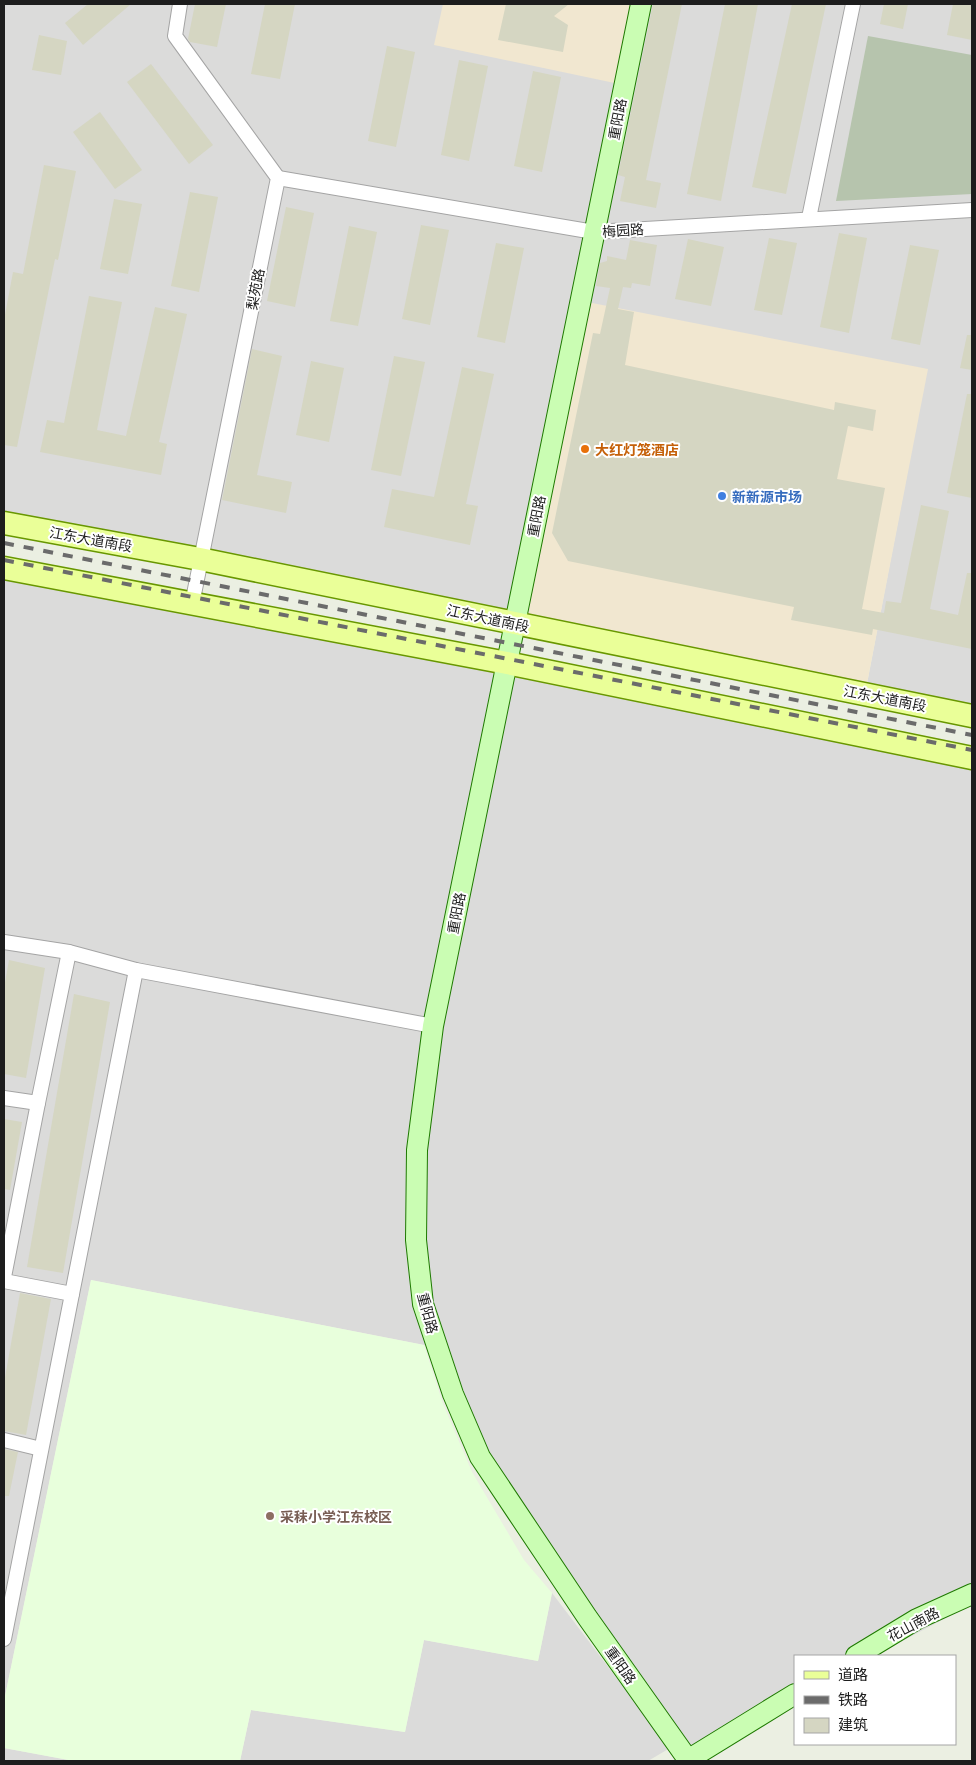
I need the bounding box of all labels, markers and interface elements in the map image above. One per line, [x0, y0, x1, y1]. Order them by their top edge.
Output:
street label: 重阳路 [605, 97, 629, 141]
street label: 梅园路 [601, 220, 645, 240]
street label: 梨苑路 [243, 267, 267, 311]
place label: 大红灯笼酒店 [595, 441, 679, 458]
marker: 大红灯笼酒店 [579, 443, 591, 455]
place label: 新新源市场 [732, 488, 802, 505]
marker: 新新源市场 [716, 490, 728, 502]
street label: 重阳路 [524, 494, 548, 538]
street label: 江东大道南段 [48, 523, 134, 555]
street label: 江东大道南段 [445, 601, 531, 635]
street label: 江东大道南段 [842, 682, 928, 714]
street label: 重阳路 [444, 891, 468, 935]
street label: 重阳路 [414, 1291, 442, 1335]
place label: 采秣小学江东校区 [280, 1508, 392, 1525]
marker: 采秣小学江东校区 [264, 1510, 276, 1522]
street label: 花山南路 [884, 1603, 942, 1645]
street label: 重阳路 [602, 1643, 640, 1687]
legend [794, 1655, 956, 1745]
text: 道路 [838, 1665, 868, 1683]
text: 铁路 [838, 1690, 868, 1708]
text: 建筑 [838, 1715, 868, 1733]

